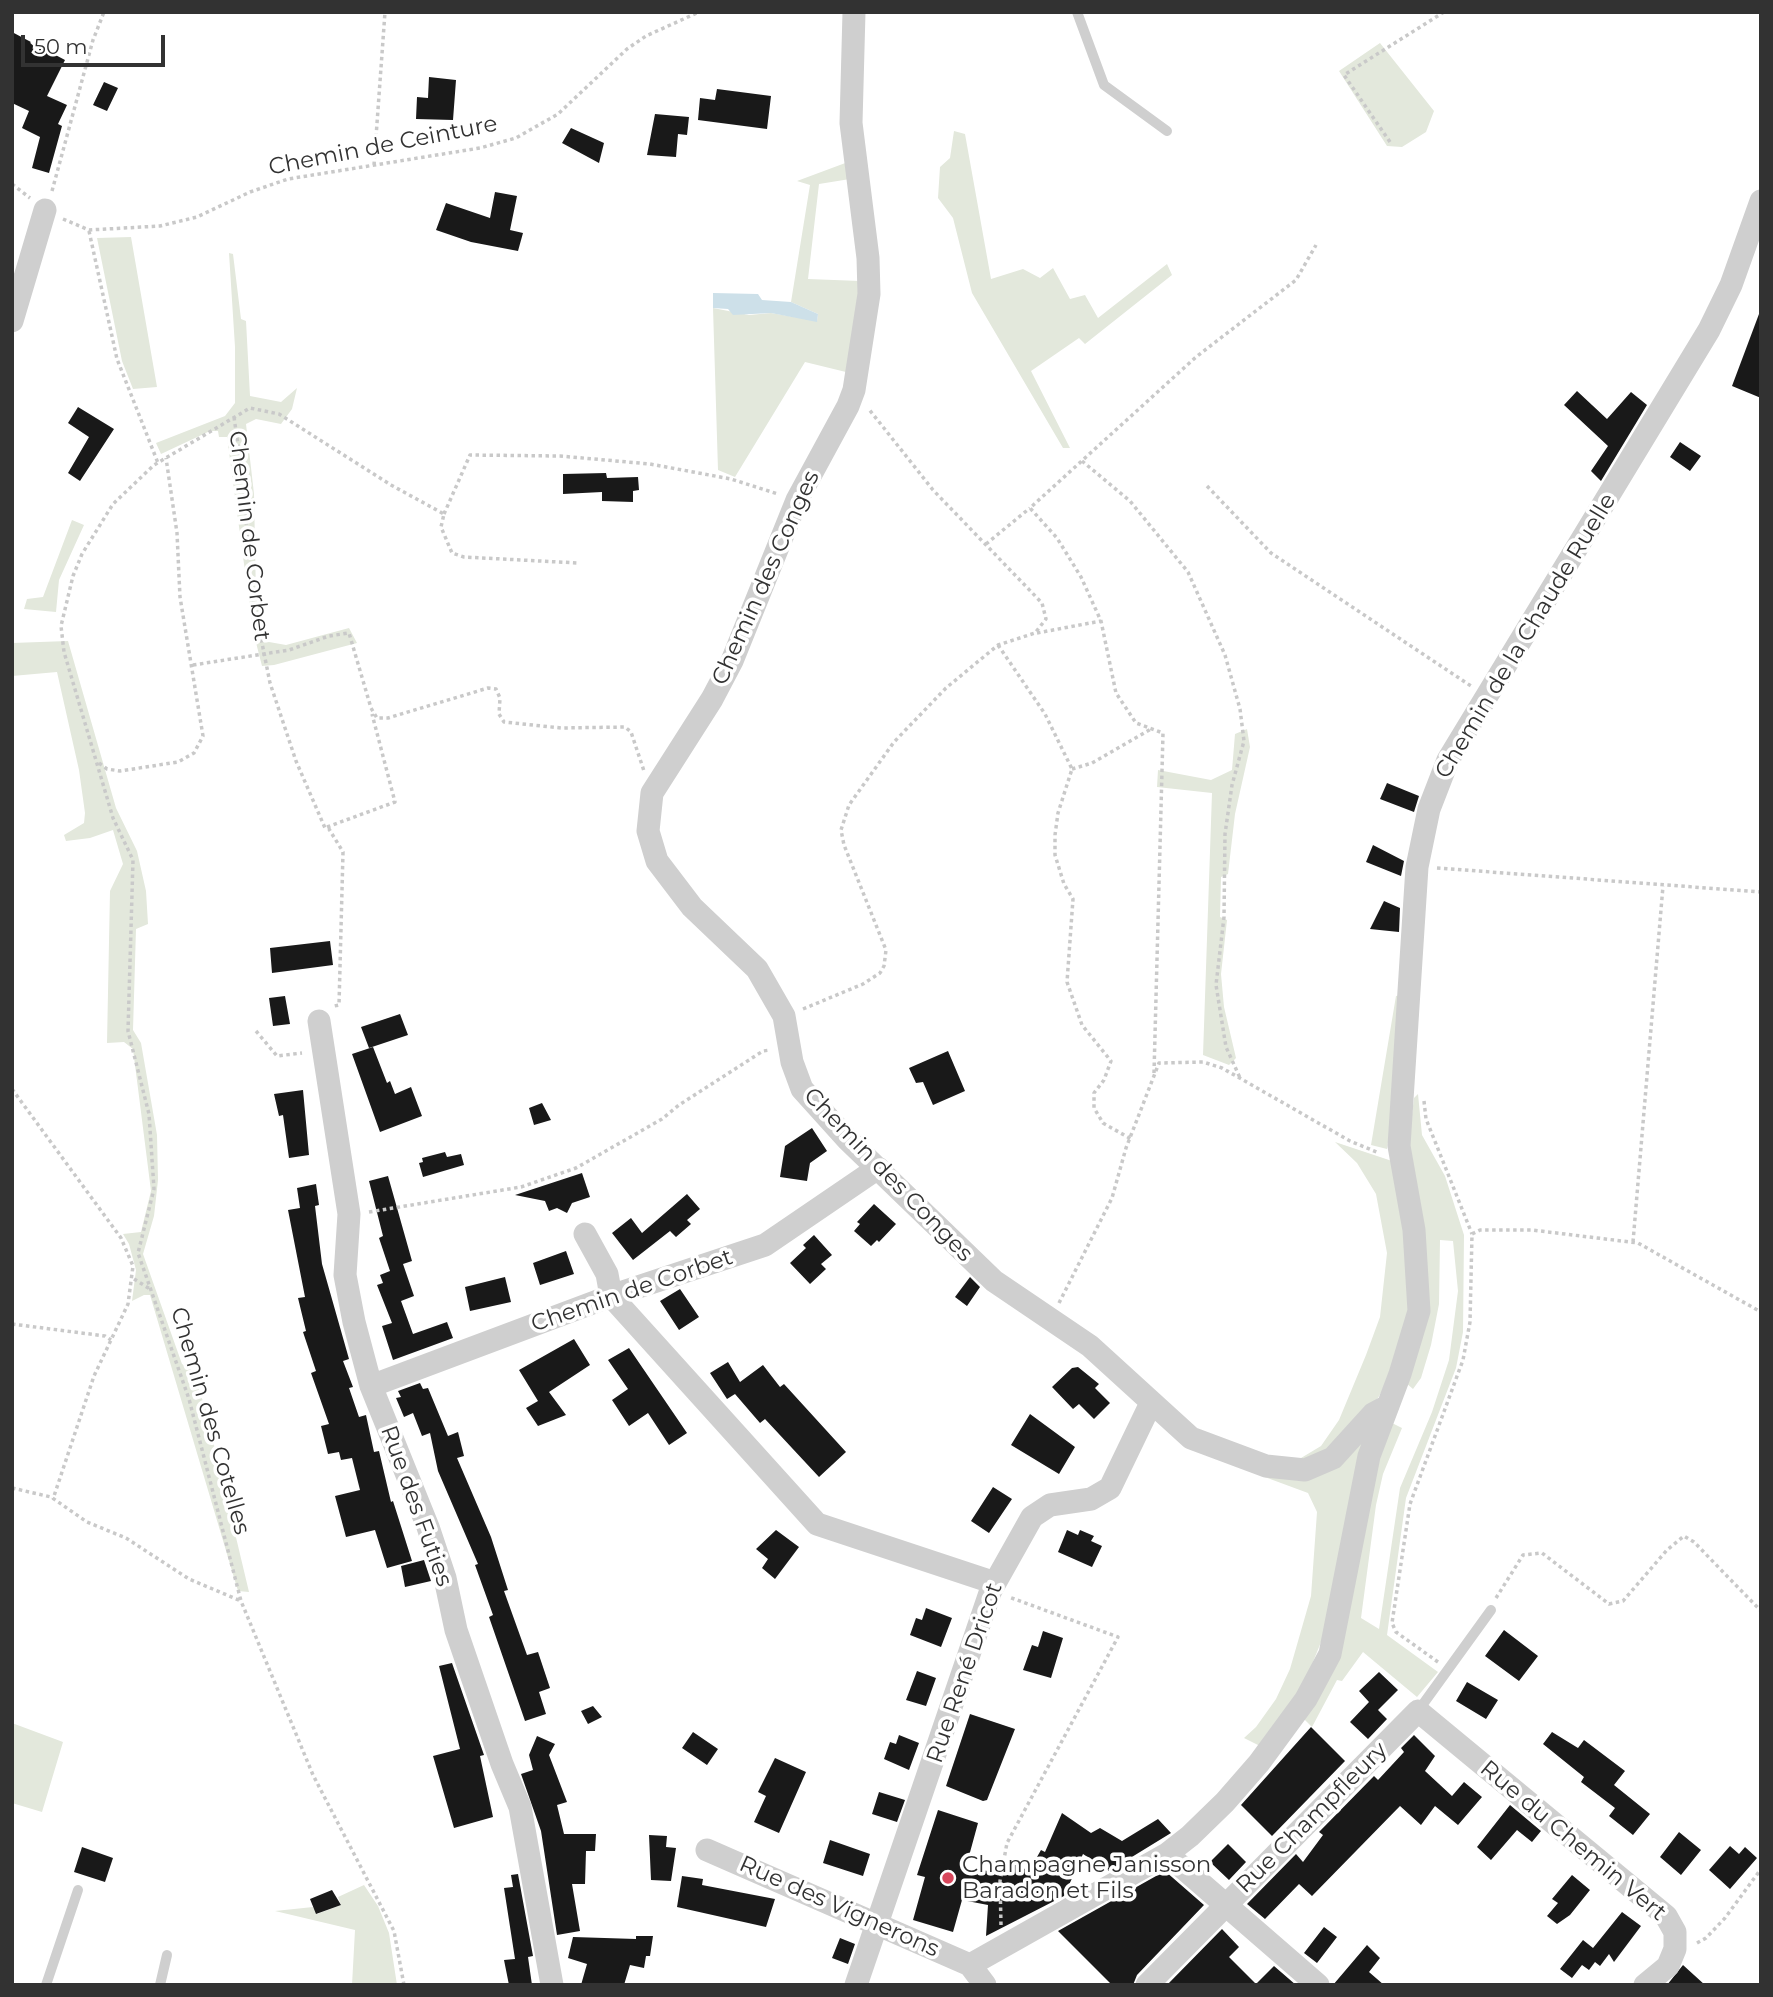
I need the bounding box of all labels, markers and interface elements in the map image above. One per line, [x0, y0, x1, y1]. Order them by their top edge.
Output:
scale bar [24, 21, 168, 65]
text: 50 m [34, 34, 88, 59]
street label: Chemin de Ceinture [266, 110, 500, 182]
street label: Chemin de Corbet [222, 429, 276, 643]
street label: Chemin des Conges [706, 467, 826, 689]
street label: Chemin de la Chaude Ruelle [1430, 488, 1622, 784]
street label: Chemin des Conges [798, 1082, 978, 1268]
street label: Chemin de Corbet [528, 1244, 736, 1338]
street label: Chemin des Cotelles [164, 1304, 256, 1538]
street label: Rue des Futies [374, 1422, 458, 1590]
street label: Rue René Dricot [921, 1579, 1009, 1767]
street label: Rue Champfleury [1231, 1737, 1393, 1899]
street label: Rue du Chemin Vert [1474, 1755, 1672, 1927]
street label: Rue des Vignerons [735, 1850, 943, 1964]
place label: Champagne Janisson Baradon et Fils [962, 1851, 1211, 1905]
marker: Champagne Janisson Baradon et Fils [940, 1870, 956, 1886]

